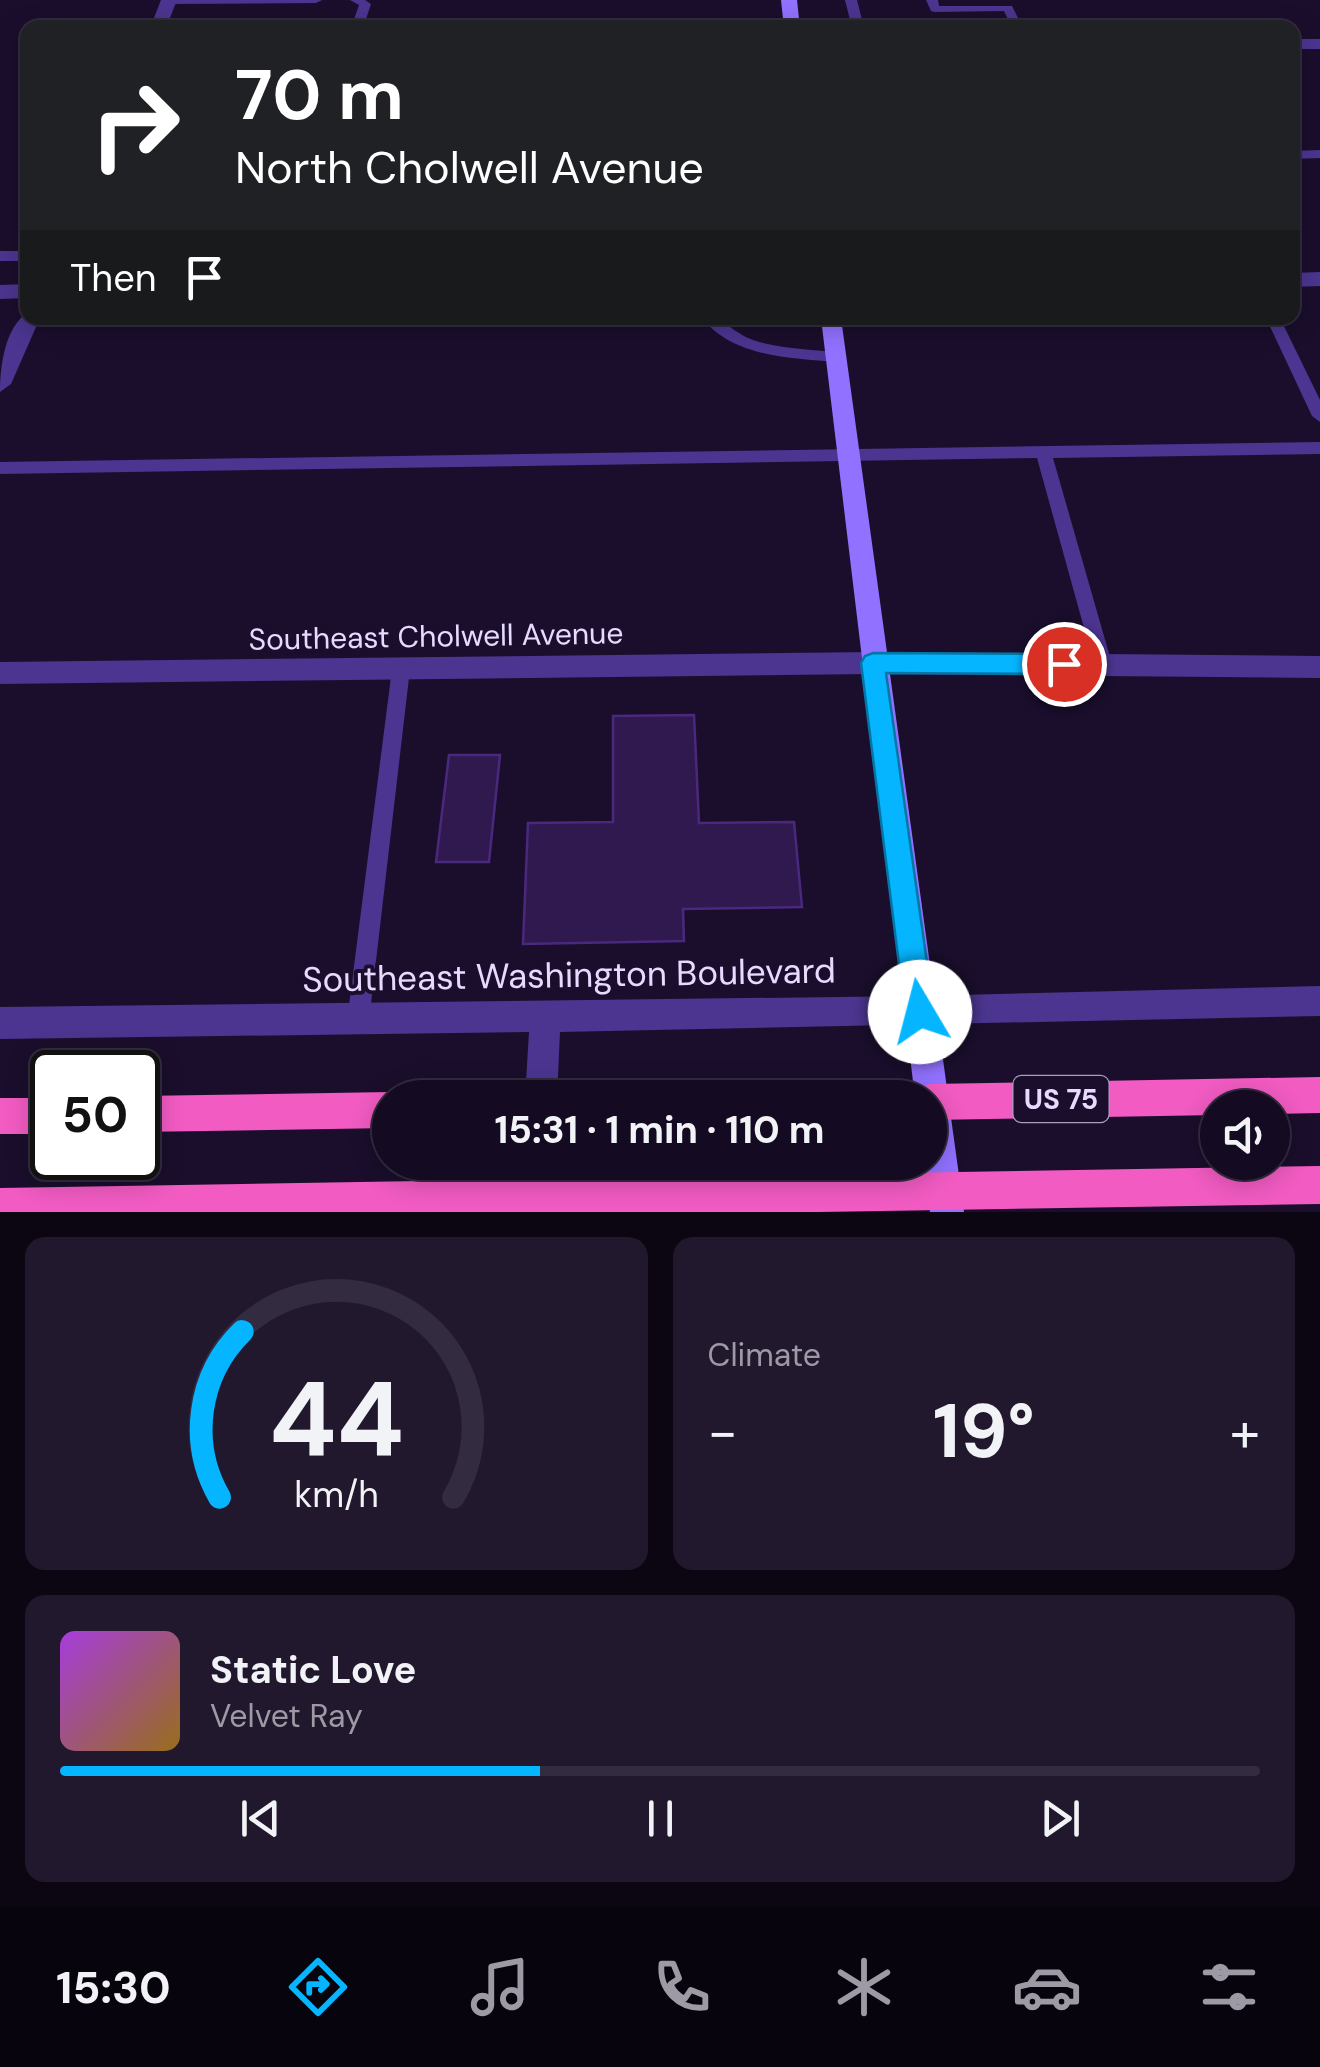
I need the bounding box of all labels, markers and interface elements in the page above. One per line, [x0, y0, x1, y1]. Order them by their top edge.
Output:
text: 70 m [235, 50, 404, 141]
icon: right [70, 60, 200, 190]
text: North Cholwell Avenue [235, 138, 704, 197]
icon: arrive [177, 250, 232, 305]
text: Then [70, 253, 157, 303]
street label: Southeast Cholwell Avenue [248, 613, 624, 659]
pin [1022, 622, 1107, 707]
icon: arrive [1037, 637, 1092, 692]
street label: Southeast Washington Boulevard [302, 947, 836, 1003]
position arrow [868, 960, 972, 1064]
speed limit sign: 50 [30, 1050, 160, 1180]
road number: US 75 [1014, 1076, 1108, 1122]
map controls [1200, 1090, 1290, 1180]
button: sound [1200, 1090, 1290, 1180]
text: 15:31 · 1 min · 110 m [495, 1105, 824, 1155]
text: Climate [708, 1334, 821, 1376]
text: 44 [269, 1352, 404, 1487]
text: 19° [933, 1383, 1035, 1480]
text: − [708, 1396, 738, 1468]
text: + [1230, 1396, 1260, 1468]
text: km/h [294, 1472, 378, 1518]
text: Static Love [210, 1645, 416, 1695]
text: Velvet Ray [210, 1695, 363, 1737]
icon: previous [233, 1791, 288, 1846]
icon: pause [633, 1791, 688, 1846]
icon: next [1033, 1791, 1088, 1846]
icon: directions [283, 1952, 353, 2022]
icon: music [465, 1952, 535, 2022]
icon: phone [647, 1952, 717, 2022]
icon: climate [829, 1952, 899, 2022]
icon: car [1012, 1952, 1082, 2022]
icon: filters [1194, 1952, 1264, 2022]
text: 15:30 [56, 1958, 171, 2017]

